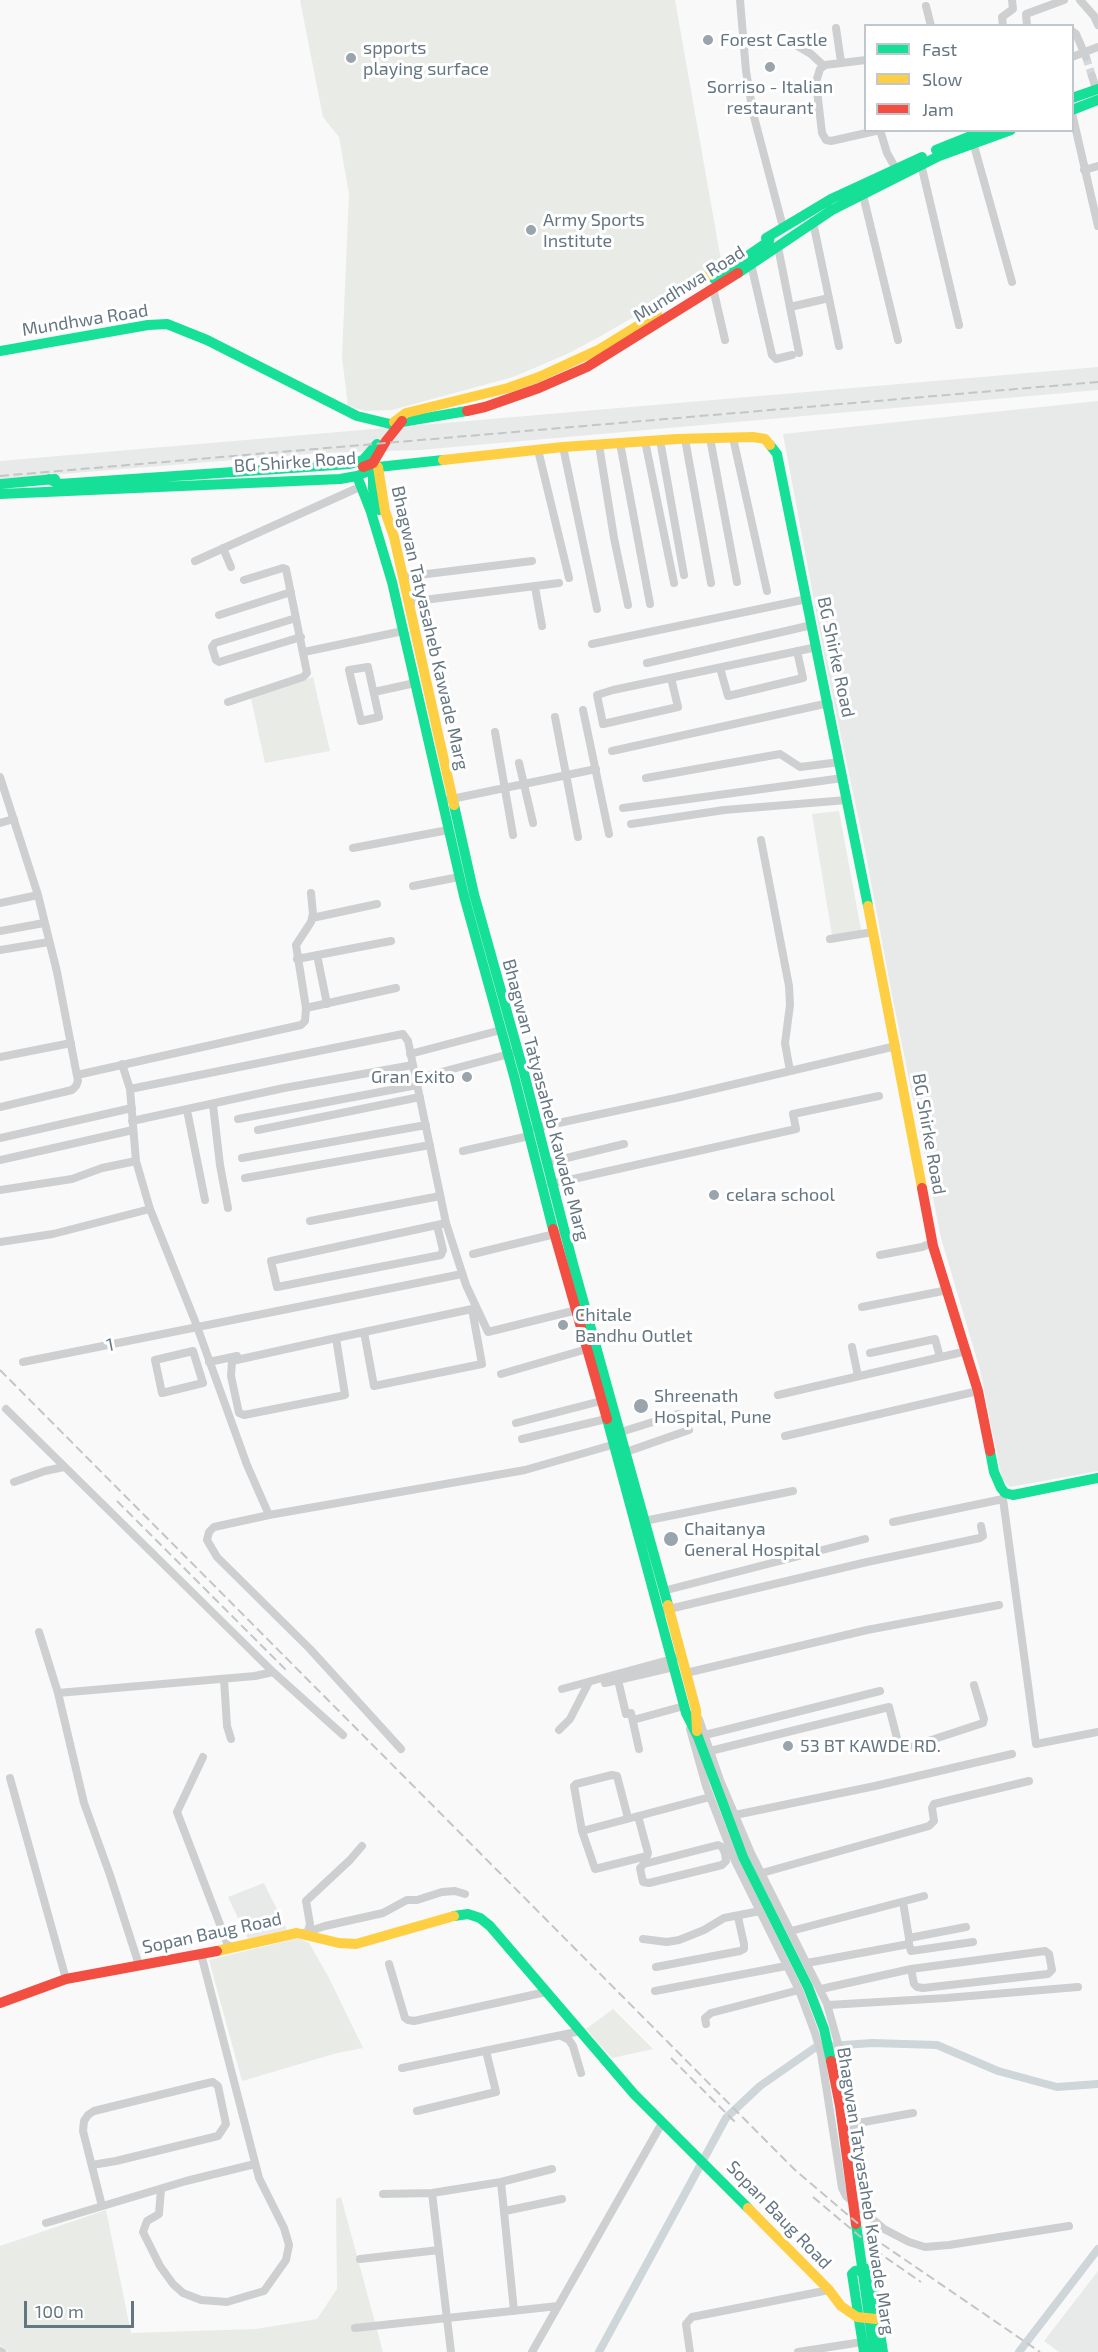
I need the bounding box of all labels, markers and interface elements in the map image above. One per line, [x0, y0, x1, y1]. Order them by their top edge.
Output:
legend [864, 24, 1074, 132]
place label: Forest Castle [720, 29, 827, 51]
marker: Forest Castle [701, 33, 715, 47]
place label: spports playing surface [363, 37, 489, 80]
text: Fast [922, 38, 957, 60]
marker: spports playing surface [344, 51, 358, 65]
marker: Sorriso - Italian restaurant [763, 60, 777, 74]
text: Slow [922, 68, 962, 90]
place label: Sorriso - Italian restaurant [707, 76, 833, 118]
text: Jam [922, 98, 954, 120]
place label: Army Sports Institute [543, 209, 645, 252]
marker: Army Sports Institute [524, 223, 538, 237]
street label: Mundhwa Road [629, 241, 749, 327]
street label: Mundhwa Road [20, 299, 150, 341]
street label: BG Shirke Road [233, 447, 357, 477]
street label: Bhagwan Tatyasaheb Kawade Marg [387, 484, 473, 772]
street label: BG Shirke Road [813, 595, 859, 719]
street label: Bhagwan Tatyasaheb Kawade Marg [498, 957, 594, 1243]
place label: Gran Exito [371, 1066, 455, 1088]
marker: Gran Exito [460, 1070, 474, 1084]
street label: BG Shirke Road [908, 1072, 950, 1196]
place label: celara school [726, 1184, 835, 1206]
marker: celara school [707, 1188, 721, 1202]
place label: Chitale Bandhu Outlet [575, 1304, 693, 1346]
marker: Chitale Bandhu Outlet [556, 1318, 570, 1332]
street label: 1 [104, 1334, 116, 1356]
place label: Shreenath Hospital, Pune [654, 1385, 772, 1428]
marker: Shreenath Hospital, Pune [632, 1397, 650, 1415]
place label: Chaitanya General Hospital [684, 1518, 820, 1561]
marker: Chaitanya General Hospital [662, 1530, 680, 1548]
place label: 53 BT KAWDE RD. [800, 1735, 941, 1757]
marker: 53 BT KAWDE RD. [781, 1739, 795, 1753]
street label: Sopan Baug Road [140, 1908, 284, 1958]
street label: Bhagwan Tatyasaheb Kawade Marg [833, 2046, 899, 2336]
street label: Sopan Baug Road [722, 2156, 836, 2274]
scale bar [27, 2289, 136, 2327]
text: 100 m [35, 2300, 84, 2322]

